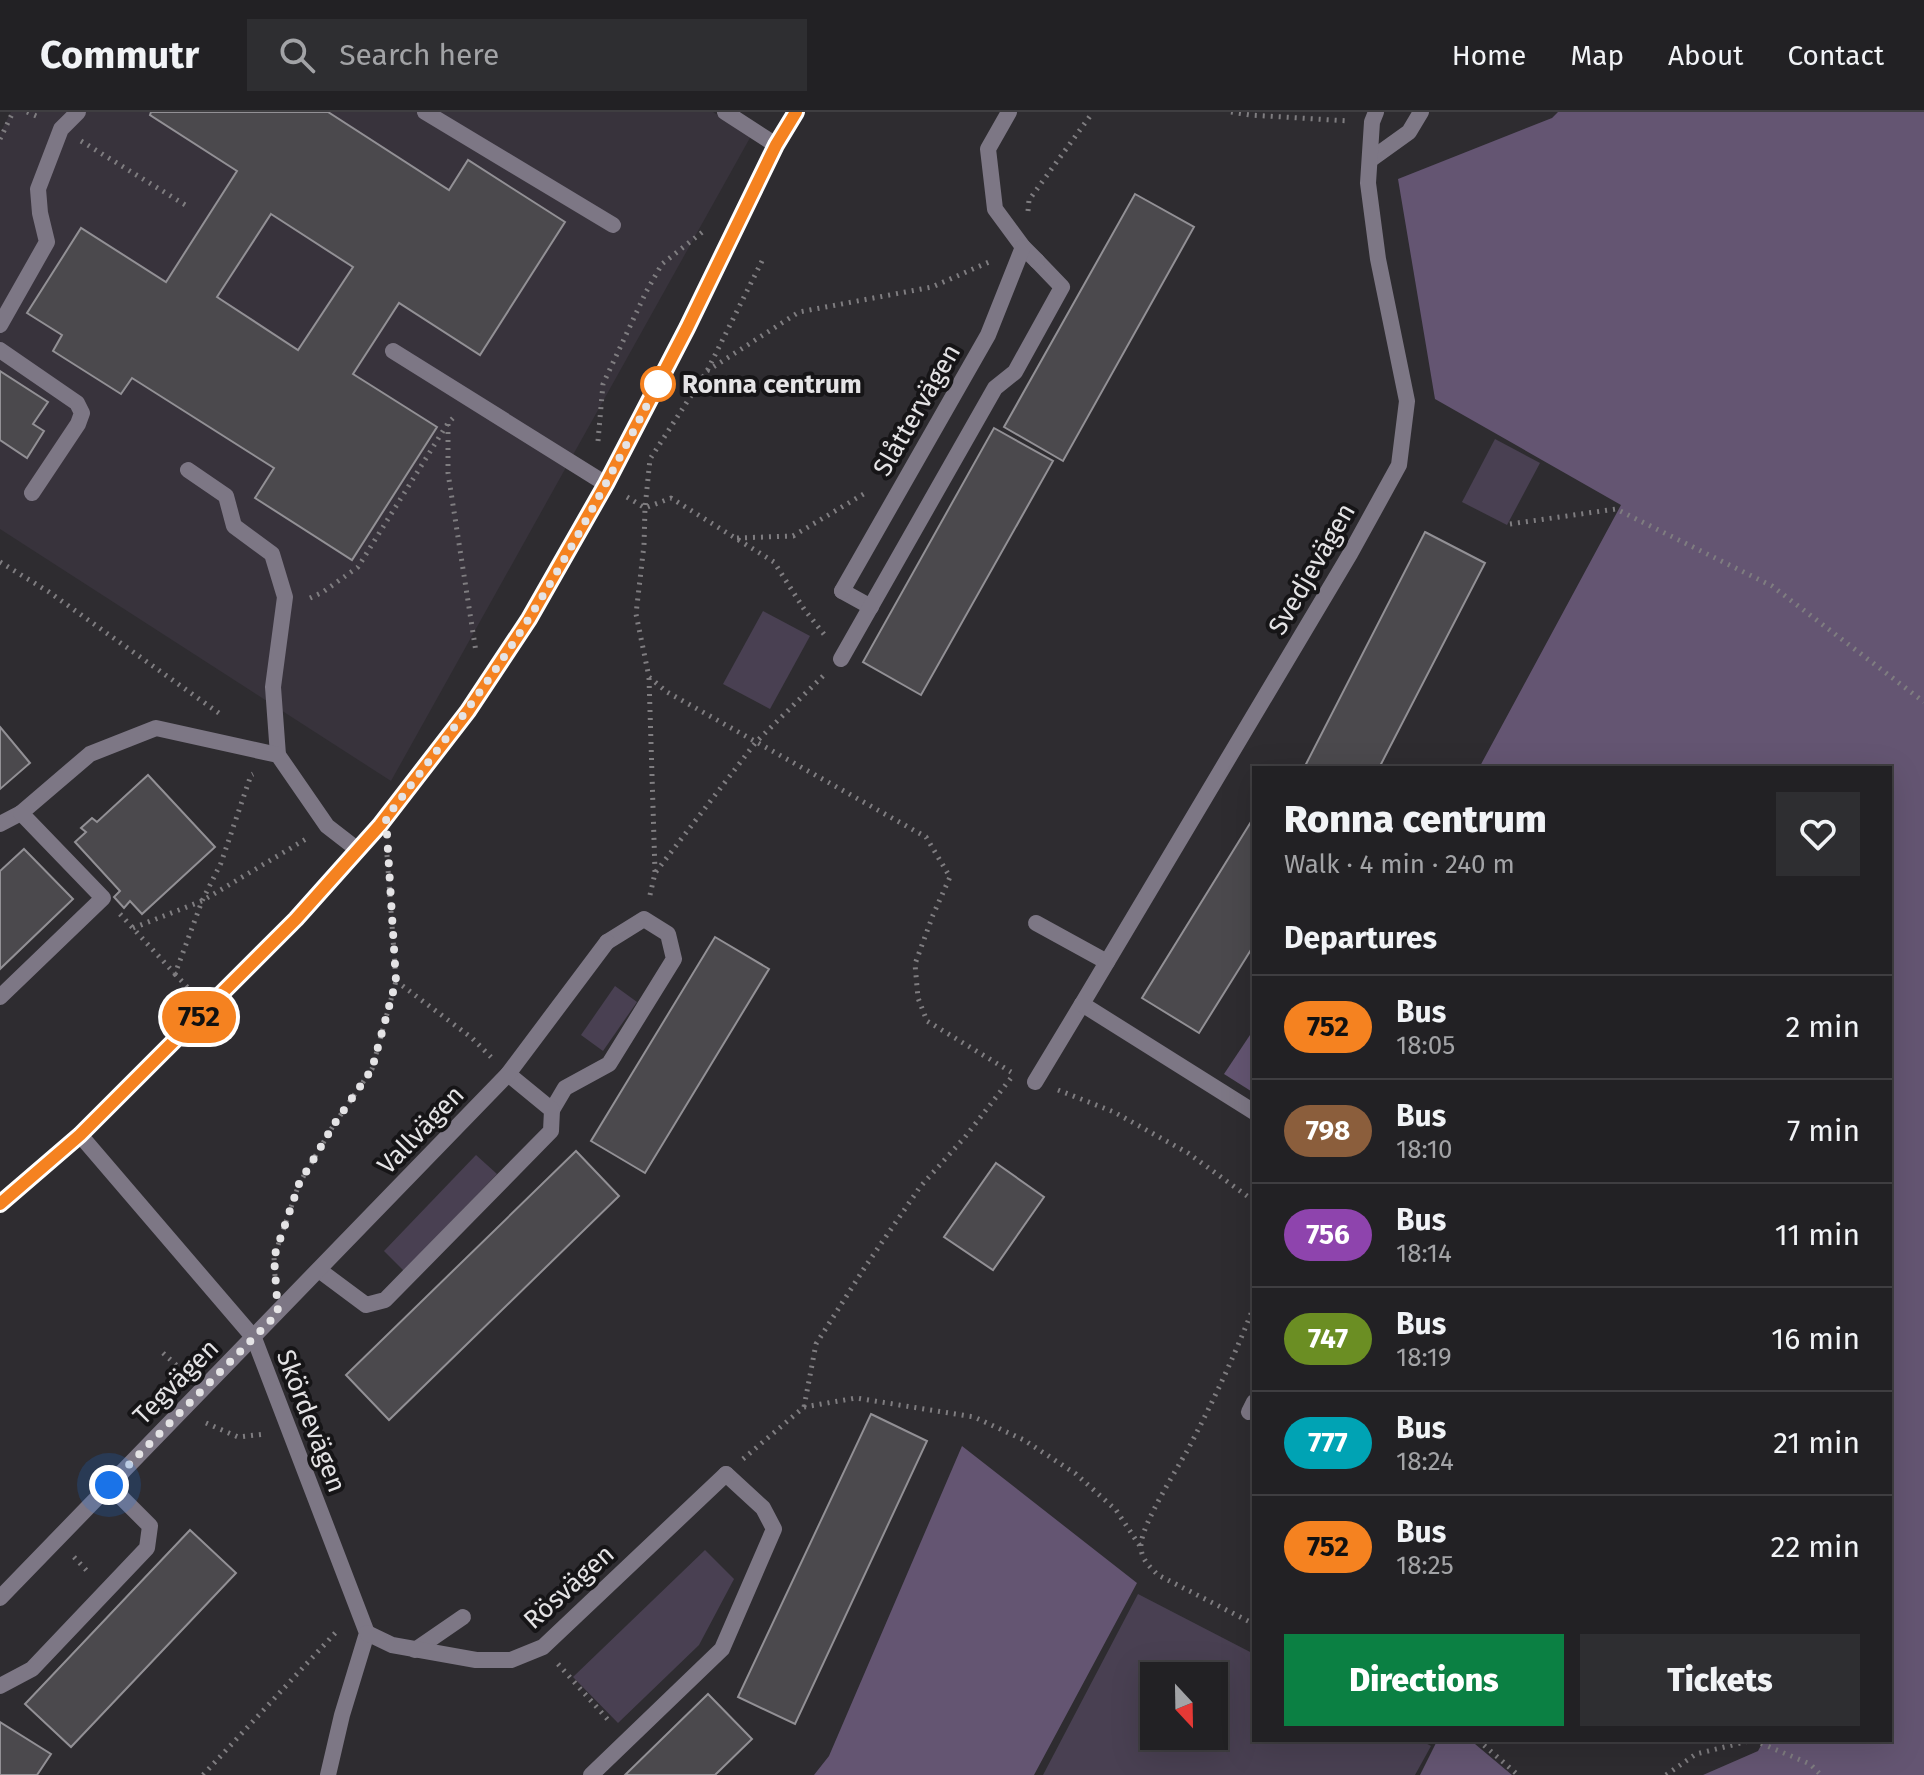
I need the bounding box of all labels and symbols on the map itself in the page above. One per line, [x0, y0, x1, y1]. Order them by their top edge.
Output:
street label: Slåttervägen [867, 339, 967, 481]
marker: Ronna centrum [641, 367, 675, 401]
place label: Ronna centrum [682, 369, 862, 400]
street label: Svedjevägen [1262, 498, 1362, 640]
line badge: 752 [153, 991, 245, 1043]
street label: Vallvägen [371, 1079, 471, 1181]
street label: Tegvägen [127, 1333, 225, 1431]
street label: Skördevägen [270, 1345, 352, 1497]
your location [89, 1465, 129, 1505]
street label: Rösvägen [517, 1538, 621, 1636]
north arrow [1140, 1662, 1228, 1750]

